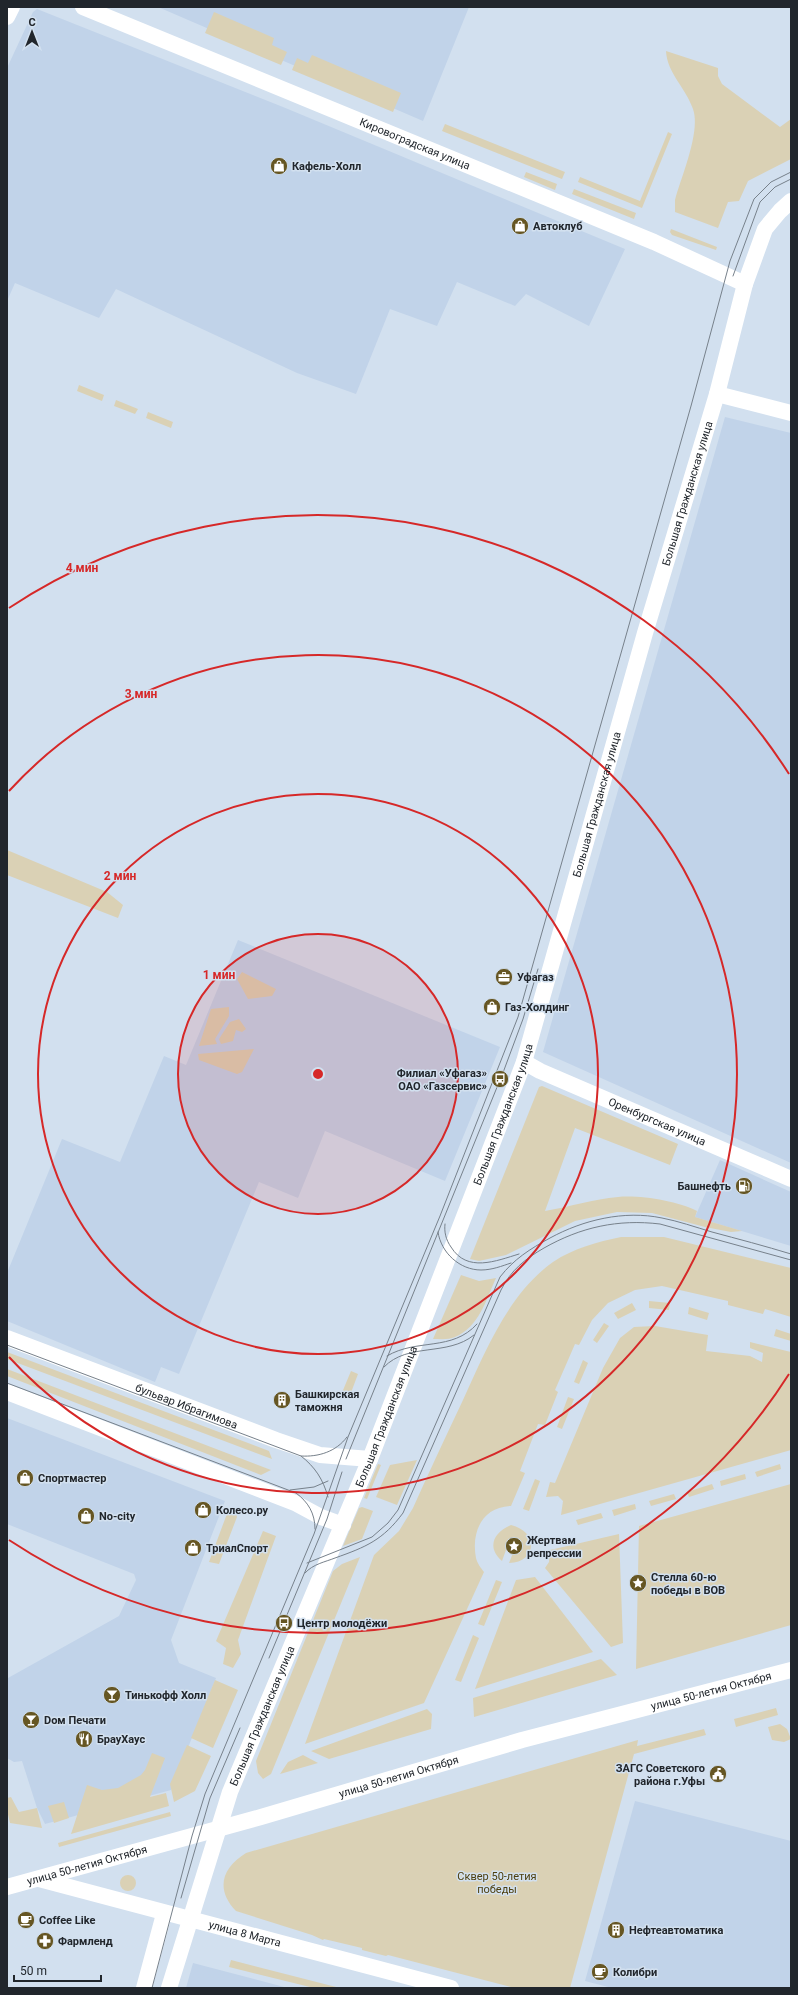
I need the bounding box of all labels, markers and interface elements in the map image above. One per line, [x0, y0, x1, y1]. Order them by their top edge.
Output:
north arrow [12, 12, 52, 52]
text: С [28, 16, 36, 29]
street label: Кировоградская улица [358, 116, 472, 173]
shop icon: Кафель-Холл [269, 156, 289, 176]
place label: Кафель-Холл [292, 160, 361, 173]
shop icon: Автоклуб [510, 216, 530, 236]
place label: Автоклуб [533, 220, 582, 233]
street label: Большая Гражданская улица [660, 419, 716, 567]
text: 4 мин [66, 561, 98, 575]
text: 3 мин [125, 687, 157, 701]
street label: Большая Гражданская улица [570, 730, 624, 879]
text: 2 мин [104, 869, 136, 883]
office icon: Уфагаз [494, 967, 514, 987]
text: 1 мин [203, 968, 235, 982]
place label: Уфагаз [517, 971, 554, 984]
shop icon: Газ-Холдинг [482, 997, 502, 1017]
place label: Газ-Холдинг [505, 1001, 570, 1014]
street label: Большая Гражданская улица [471, 1042, 536, 1187]
centre of rings [311, 1067, 325, 1081]
place label: Филиал «Уфагаз» ОАО «Газсервис» [397, 1067, 487, 1093]
bus stop icon: Филиал «Уфагаз» ОАО «Газсервис» [490, 1069, 510, 1089]
street label: Оренбургская улица [606, 1095, 708, 1149]
fuel station icon: Башнефть [734, 1176, 754, 1196]
place label: Башнефть [677, 1180, 731, 1193]
street label: Большая Гражданская улица [353, 1344, 420, 1489]
street label: бульвар Ибрагимова [133, 1381, 239, 1432]
place label: Башкирская таможня [295, 1388, 359, 1414]
building icon: Башкирская таможня [272, 1390, 292, 1410]
shop icon: Спортмастер [15, 1468, 35, 1488]
place label: Спортмастер [38, 1472, 107, 1485]
shop icon: Колесо.ру [193, 1500, 213, 1520]
place label: Колесо.ру [216, 1504, 269, 1517]
shop icon: No-city [76, 1506, 96, 1526]
place label: No-city [99, 1510, 136, 1523]
place label: Жертвам репрессии [527, 1534, 581, 1560]
place icon: Жертвам репрессии [504, 1536, 524, 1556]
shop icon: ТриалСпорт [183, 1538, 203, 1558]
place label: ТриалСпорт [206, 1542, 268, 1555]
place label: Стелла 60-ю победы в ВОВ [651, 1571, 725, 1597]
place icon: Стелла 60-ю победы в ВОВ [628, 1573, 648, 1593]
bus stop icon: Центр молодёжи [274, 1613, 294, 1633]
place label: Центр молодёжи [297, 1617, 387, 1630]
street label: Большая Гражданская улица [227, 1644, 298, 1788]
street label: улица 50-летия Октября [650, 1669, 773, 1713]
bar icon: Тинькофф Холл [102, 1685, 122, 1705]
place label: Тинькофф Холл [125, 1689, 206, 1702]
bar icon: Dом Печати [21, 1710, 41, 1730]
place label: Dом Печати [44, 1714, 106, 1727]
restaurant icon: БрауХаус [74, 1729, 94, 1749]
place label: БрауХаус [97, 1733, 146, 1746]
street label: улица 50-летия Октября [337, 1753, 460, 1801]
place label: ЗАГС Советского района г.Уфы [616, 1762, 705, 1788]
public building icon: ЗАГС Советского района г.Уфы [708, 1764, 728, 1784]
street label: улица 50-летия Октября [26, 1843, 149, 1888]
park label: Сквер 50-летия победы [457, 1870, 537, 1896]
cafe icon: Coffee Like [16, 1910, 36, 1930]
place label: Coffee Like [39, 1914, 95, 1927]
street label: улица 8 Марта [207, 1918, 282, 1950]
building icon: Нефтеавтоматика [606, 1920, 626, 1940]
place label: Нефтеавтоматика [629, 1924, 724, 1937]
pharmacy icon: Фармленд [35, 1931, 55, 1951]
place label: Фармленд [58, 1935, 113, 1948]
scale bar [14, 1957, 101, 1983]
cafe icon: Колибри [590, 1962, 610, 1982]
text: 50 m [20, 1964, 47, 1978]
place label: Колибри [613, 1966, 657, 1979]

